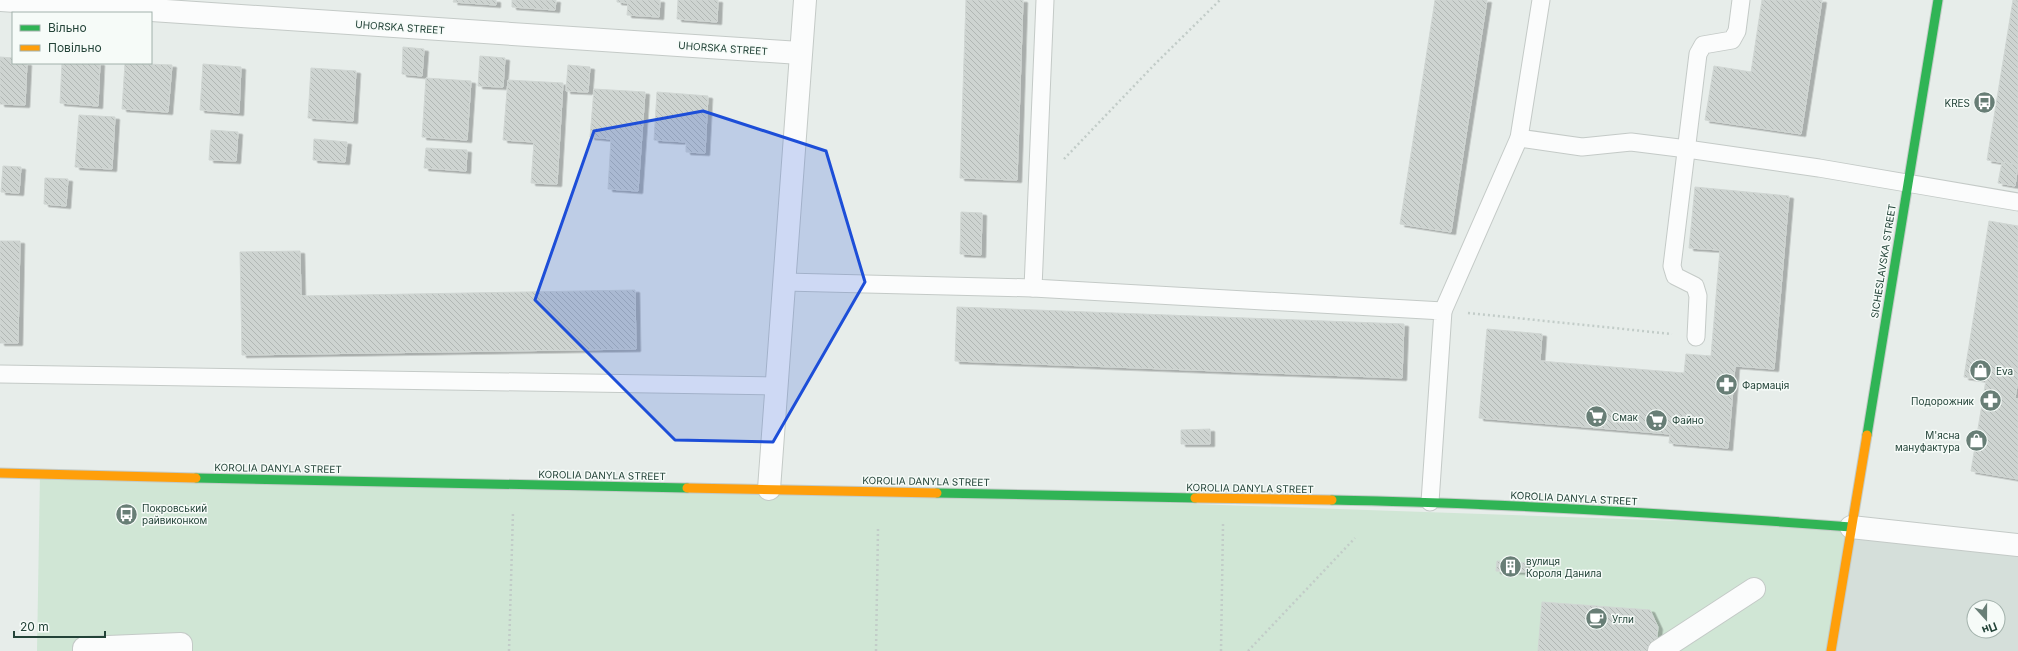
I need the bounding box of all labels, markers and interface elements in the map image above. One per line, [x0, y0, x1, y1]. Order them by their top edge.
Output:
legend [12, 12, 152, 64]
street label: UHORSKA STREET [355, 18, 445, 36]
text: Вільно [48, 20, 87, 35]
street label: UHORSKA STREET [678, 39, 768, 57]
text: Повільно [48, 40, 102, 55]
bus stop icon: KRES [1972, 90, 1998, 116]
place label: KRES [1944, 97, 1970, 109]
street label: SICHESLAVSKA STREET [1868, 203, 1898, 319]
shop icon: Eva [1967, 358, 1993, 384]
place label: Eva [1996, 365, 2013, 377]
pharmacy icon: Фармація [1714, 372, 1740, 398]
place label: Фармація [1742, 379, 1789, 391]
pharmacy icon: Подорожник [1977, 388, 2003, 414]
place label: Подорожник [1911, 395, 1975, 407]
supermarket icon: Смак [1584, 404, 1610, 430]
supermarket icon: Файно [1644, 407, 1670, 433]
place label: Смак [1612, 411, 1639, 423]
place label: Файно [1672, 414, 1704, 426]
shop icon: М'ясна мануфактура [1963, 428, 1989, 454]
place label: М'ясна мануфактура [1895, 429, 1960, 453]
street label: KOROLIA DANYLA STREET [214, 461, 342, 475]
street label: KOROLIA DANYLA STREET [538, 468, 666, 482]
street label: KOROLIA DANYLA STREET [862, 474, 990, 488]
street label: KOROLIA DANYLA STREET [1186, 481, 1314, 495]
street label: KOROLIA DANYLA STREET [1510, 489, 1638, 507]
bus stop icon: Покровський райвиконком [114, 501, 140, 527]
place label: Покровський райвиконком [142, 502, 207, 526]
building icon: вулиця Короля Данила [1498, 554, 1524, 580]
place label: вулиця Короля Данила [1526, 555, 1602, 579]
north arrow [1966, 599, 2006, 639]
cafe icon: Угли [1584, 606, 1610, 632]
scale bar [14, 613, 105, 639]
place label: Угли [1612, 613, 1634, 625]
text: 20 m [20, 619, 49, 634]
text: Пн [1980, 619, 1999, 638]

